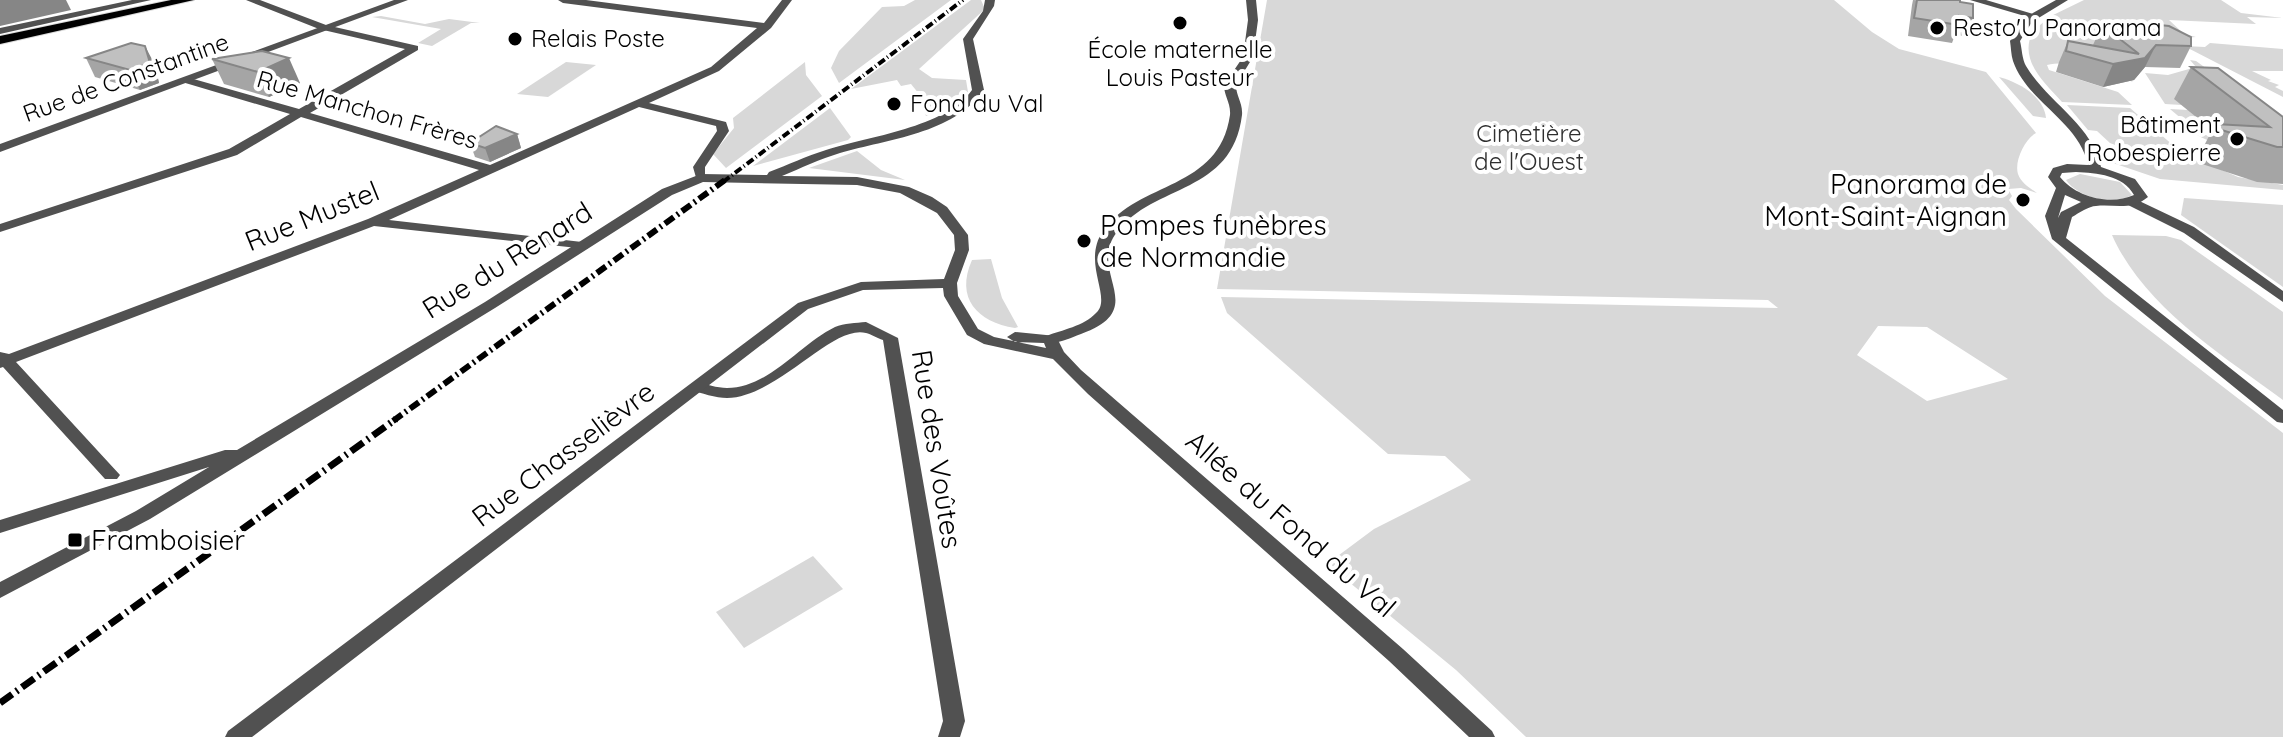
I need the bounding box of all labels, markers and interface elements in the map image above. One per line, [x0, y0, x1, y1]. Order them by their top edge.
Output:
place label: Resto'U Panorama [1953, 12, 2162, 42]
marker: École maternelle Louis Pasteur [1171, 14, 1189, 32]
marker: Resto'U Panorama [1928, 19, 1946, 37]
place label: Relais Poste [531, 23, 665, 53]
street label: Rue de Constantine [19, 26, 233, 128]
marker: Relais Poste [506, 30, 524, 48]
place label: École maternelle Louis Pasteur [1088, 34, 1273, 92]
street label: Rue Manchon Frères [254, 63, 481, 155]
place label: Fond du Val [910, 88, 1044, 118]
marker: Fond du Val [885, 95, 903, 113]
place label: Bâtiment Robespierre [2086, 109, 2221, 167]
park label: Cimetière de l'Ouest [1474, 118, 1584, 176]
marker: Bâtiment Robespierre [2228, 130, 2246, 148]
place label: Panorama de Mont-Saint-Aignan [1764, 166, 2007, 233]
street label: Rue Mustel [240, 173, 384, 258]
marker: Panorama de Mont-Saint-Aignan [2014, 191, 2032, 209]
street label: Rue du Renard [415, 193, 598, 326]
place label: Pompes funèbres de Normandie [1100, 207, 1327, 274]
marker: Pompes funèbres de Normandie [1075, 232, 1093, 250]
street label: Rue des Voûtes [905, 347, 970, 551]
street label: Rue Chasselièvre [464, 373, 661, 534]
street label: Allée du Fond du Val [1179, 423, 1403, 624]
place label: Framboisier [91, 522, 245, 557]
marker: Framboisier [66, 531, 84, 549]

